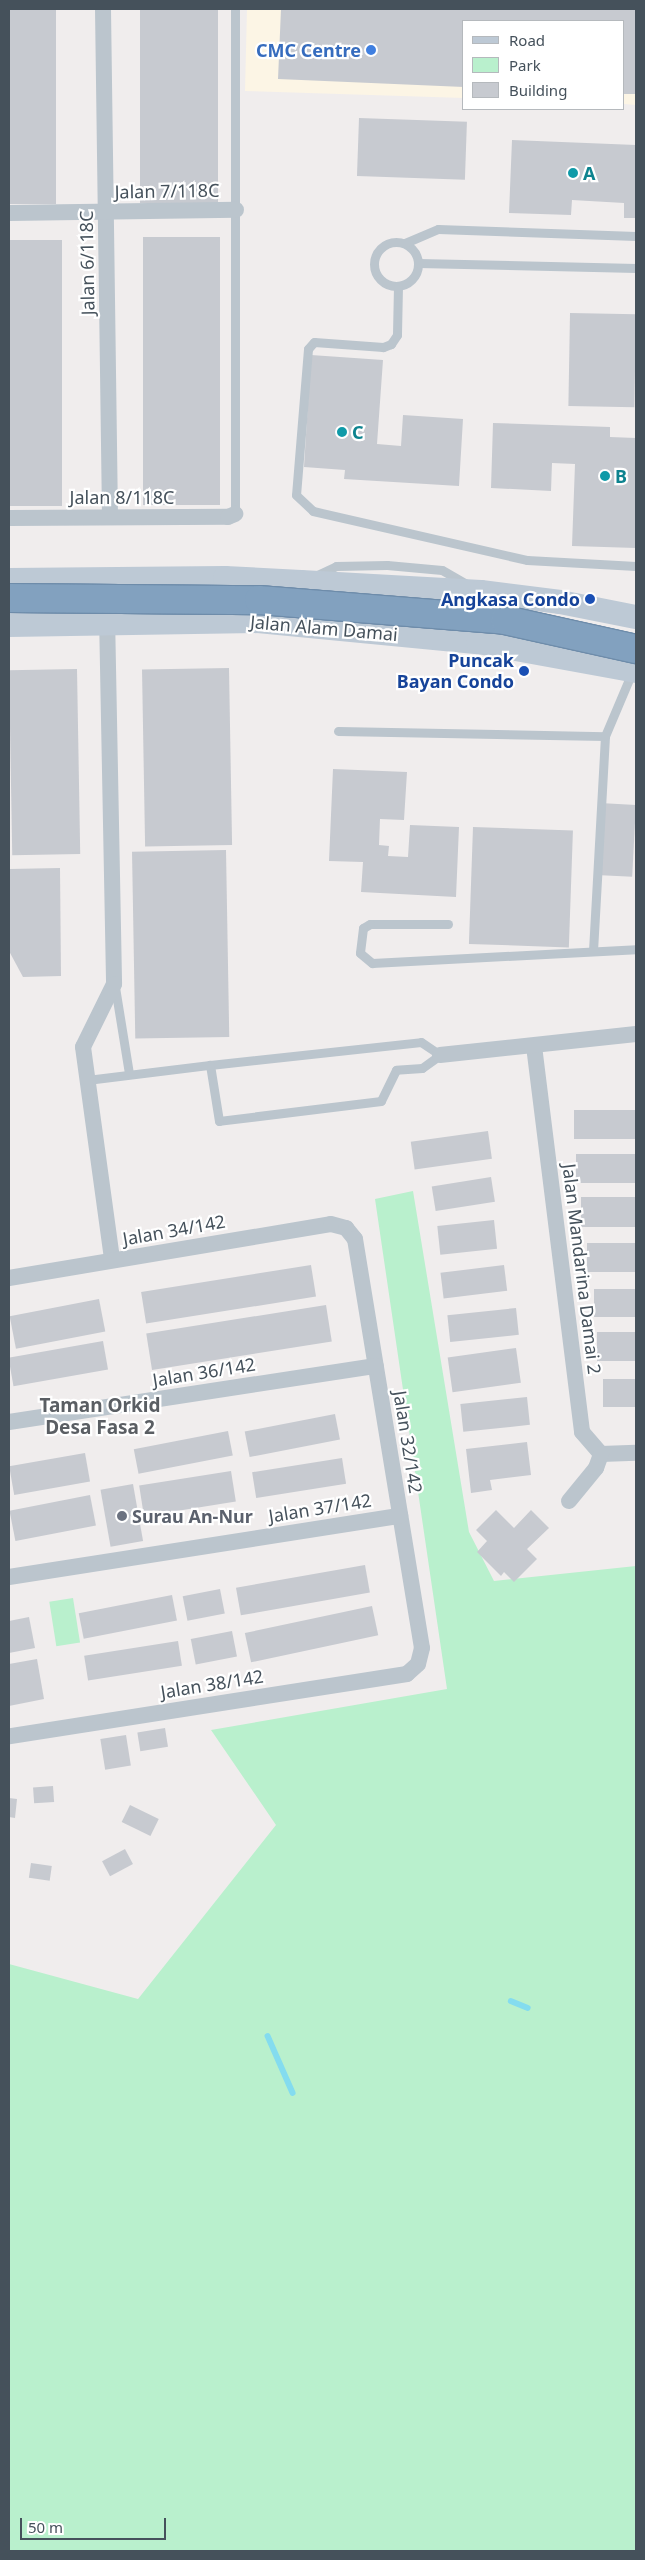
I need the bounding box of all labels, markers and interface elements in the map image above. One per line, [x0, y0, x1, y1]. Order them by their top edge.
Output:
legend [462, 20, 625, 110]
text: Road [509, 30, 545, 50]
place label: CMC Centre [256, 39, 361, 61]
marker: CMC Centre [365, 44, 377, 56]
text: Park [509, 55, 541, 75]
text: Building [509, 80, 567, 100]
place label: A [583, 162, 595, 184]
marker: A [567, 167, 579, 179]
street label: Jalan 7/118C [114, 179, 220, 203]
street label: Jalan 6/118C [75, 210, 99, 316]
place label: C [352, 421, 364, 443]
marker: C [336, 426, 348, 438]
place label: B [615, 465, 627, 487]
marker: B [599, 470, 611, 482]
street label: Jalan 8/118C [70, 486, 174, 508]
place label: Angkasa Condo [441, 588, 580, 610]
marker: Angkasa Condo [584, 593, 596, 605]
street label: Jalan Alam Damai [249, 611, 399, 645]
place label: Puncak Bayan Condo [397, 650, 514, 692]
marker: Puncak Bayan Condo [518, 665, 530, 677]
street label: Jalan Mandarina Damai 2 [558, 1162, 606, 1376]
street label: Jalan 34/142 [121, 1210, 227, 1250]
street label: Jalan 36/142 [151, 1353, 257, 1391]
street label: Jalan 32/142 [389, 1389, 427, 1495]
district label: Taman Orkid Desa Fasa 2 [39, 1395, 161, 1439]
street label: Jalan 37/142 [267, 1489, 373, 1527]
place label: Surau An-Nur [132, 1505, 253, 1527]
marker: Surau An-Nur [116, 1510, 128, 1522]
street label: Jalan 38/142 [159, 1665, 265, 1703]
scale bar [22, 2508, 169, 2540]
text: 50 m [28, 2517, 63, 2537]

